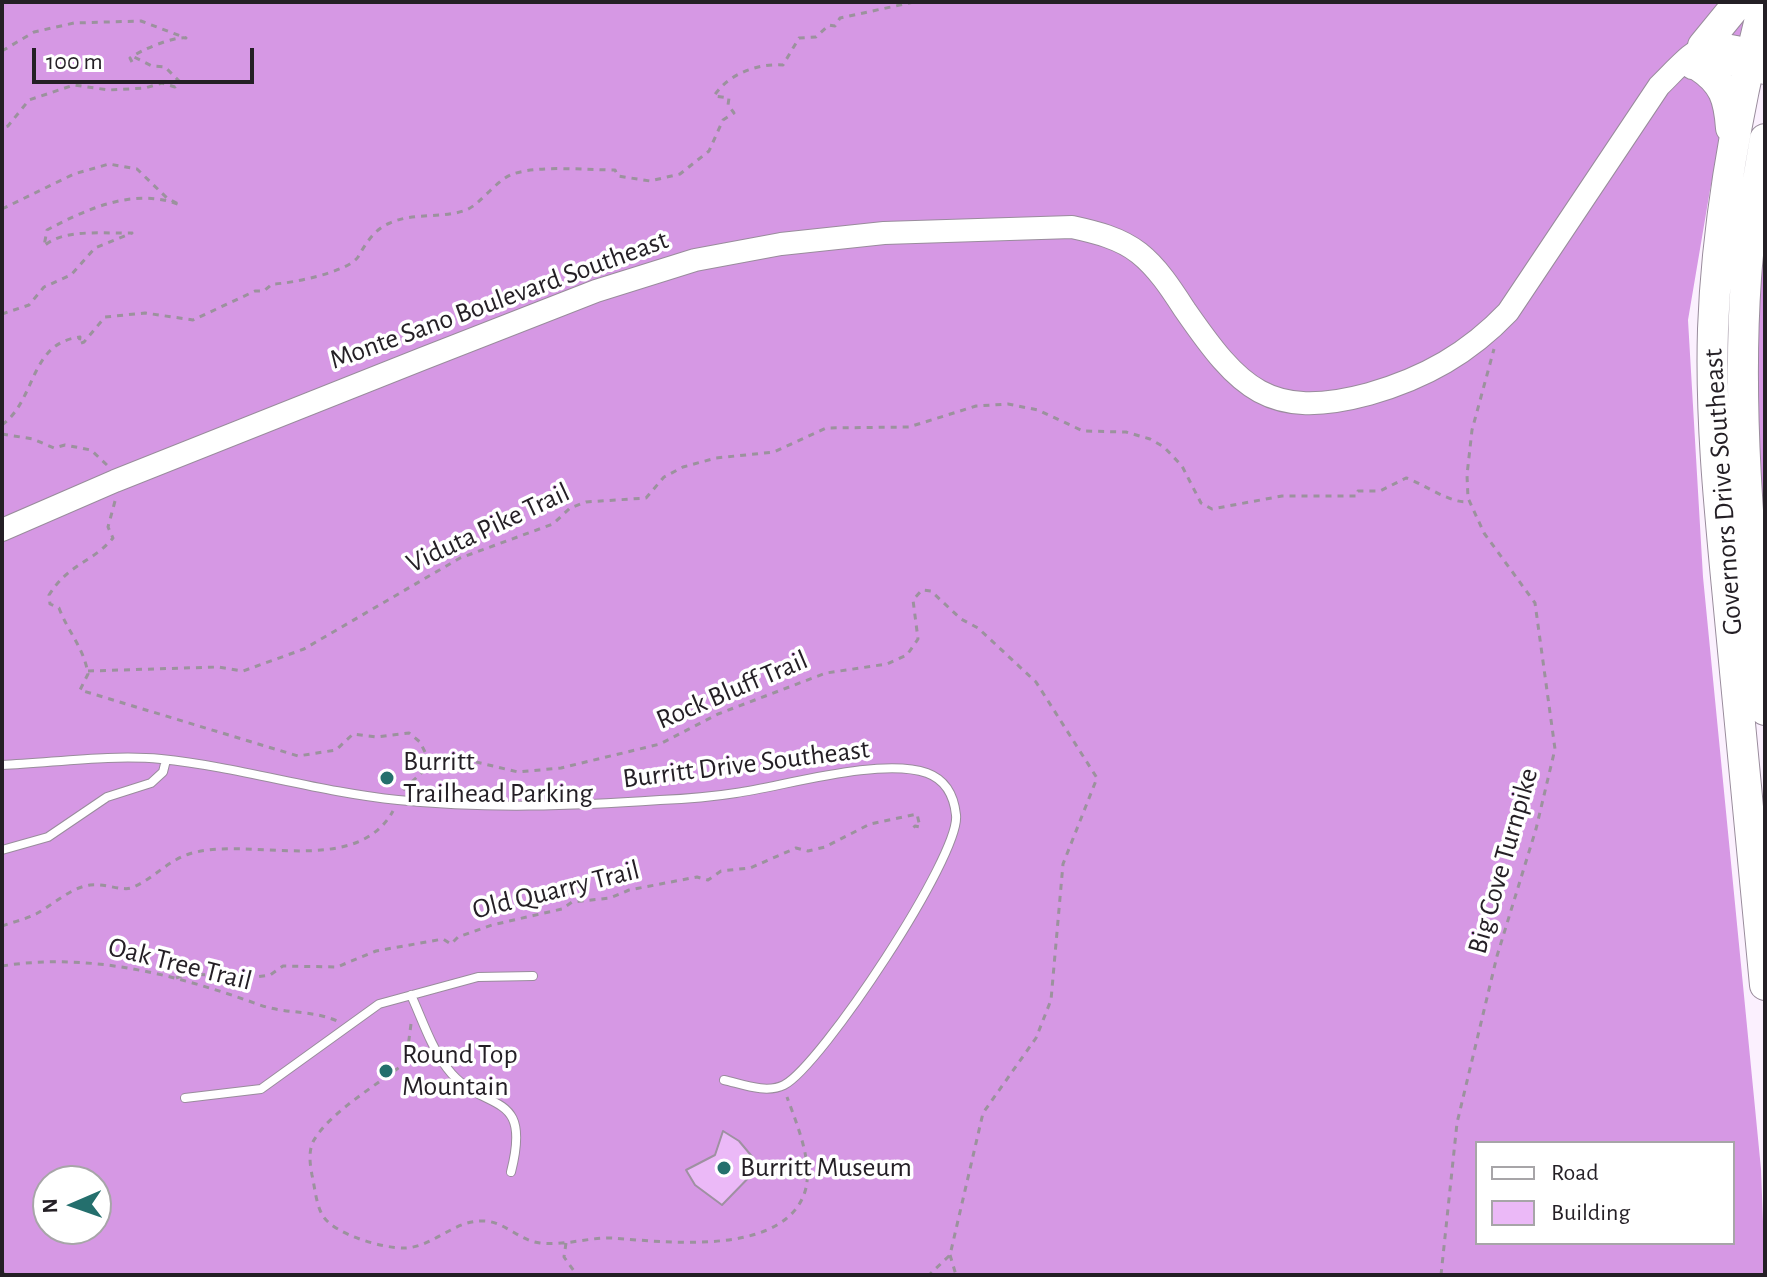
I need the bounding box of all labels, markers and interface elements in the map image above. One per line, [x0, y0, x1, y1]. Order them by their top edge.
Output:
scale bar [36, 32, 258, 82]
text: 100 m [46, 50, 103, 74]
street label: Monte Sano Boulevard Southeast [325, 223, 673, 377]
street label: Governors Drive Southeast [1696, 348, 1750, 636]
street label: Viduta Pike Trail [401, 476, 575, 580]
street label: Rock Bluff Trail [651, 643, 813, 737]
street label: Burritt Drive Southeast [621, 732, 871, 796]
place label: Burritt Trailhead Parking [403, 745, 593, 811]
street label: Big Cove Turnpike [1460, 764, 1546, 958]
marker: Burritt Trailhead Parking [378, 769, 396, 787]
street label: Old Quarry Trail [469, 853, 643, 927]
street label: Oak Tree Trail [105, 930, 255, 998]
place label: Round Top Mountain [402, 1038, 518, 1104]
marker: Round Top Mountain [377, 1062, 395, 1080]
legend [1475, 1141, 1735, 1245]
place label: Burritt Museum [740, 1151, 912, 1185]
marker: Burritt Museum [715, 1159, 733, 1177]
text: Road [1551, 1161, 1599, 1185]
north arrow [32, 1165, 112, 1245]
text: N [39, 1198, 61, 1214]
text: Building [1551, 1201, 1630, 1225]

